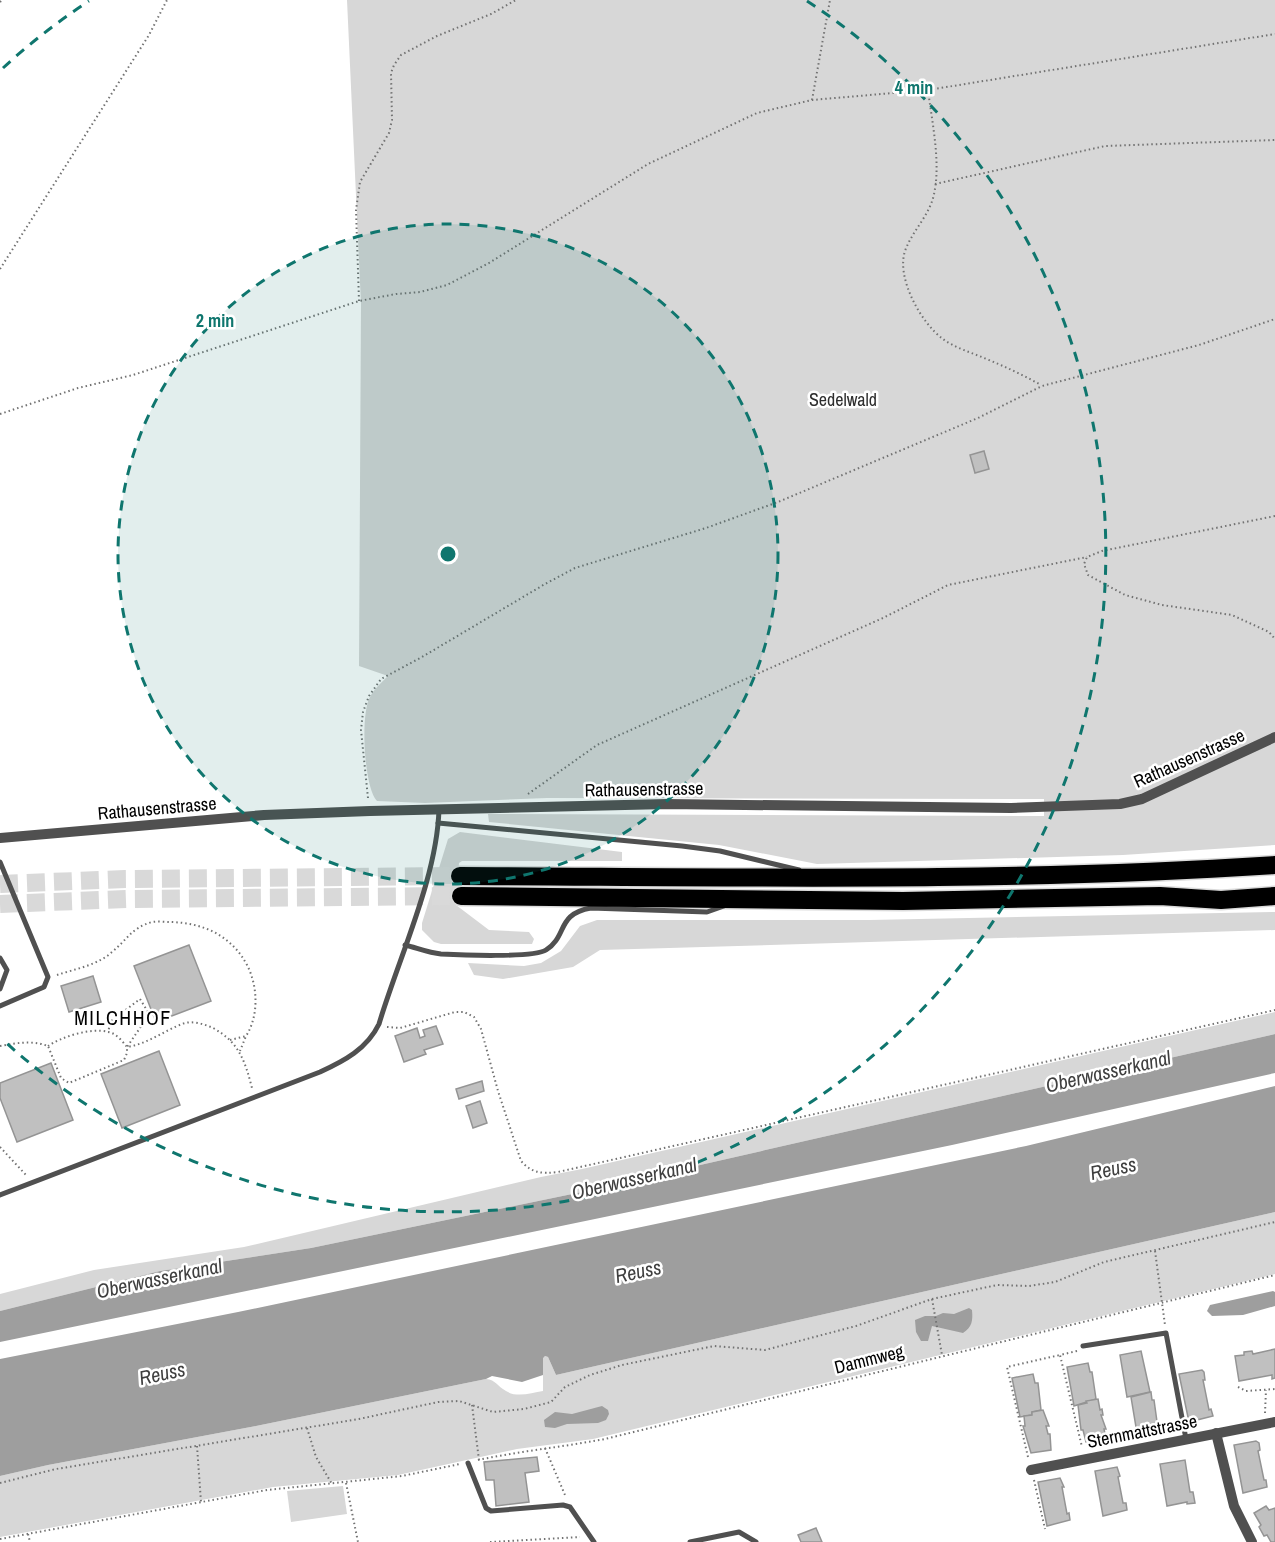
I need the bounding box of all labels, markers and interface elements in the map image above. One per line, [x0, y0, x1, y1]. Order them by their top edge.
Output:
text: 4 min [895, 75, 933, 100]
text: 2 min [196, 308, 234, 333]
park label: Sedelwald [809, 387, 877, 412]
centre of rings [438, 544, 458, 564]
street label: Rathausenstrasse [1130, 722, 1248, 794]
street label: Rathausenstrasse [584, 775, 704, 803]
street label: Rathausenstrasse [97, 790, 217, 826]
district label: MILCHHOF [74, 1004, 172, 1031]
water label: Oberwasserkanal [1043, 1043, 1174, 1099]
water label: Oberwasserkanal [569, 1150, 700, 1206]
water label: Reuss [1087, 1150, 1139, 1186]
water label: Oberwasserkanal [94, 1251, 225, 1304]
water label: Reuss [612, 1253, 664, 1289]
street label: Dammweg [832, 1338, 907, 1380]
water label: Reuss [136, 1355, 188, 1391]
street label: Sternmattstrasse [1085, 1408, 1199, 1454]

